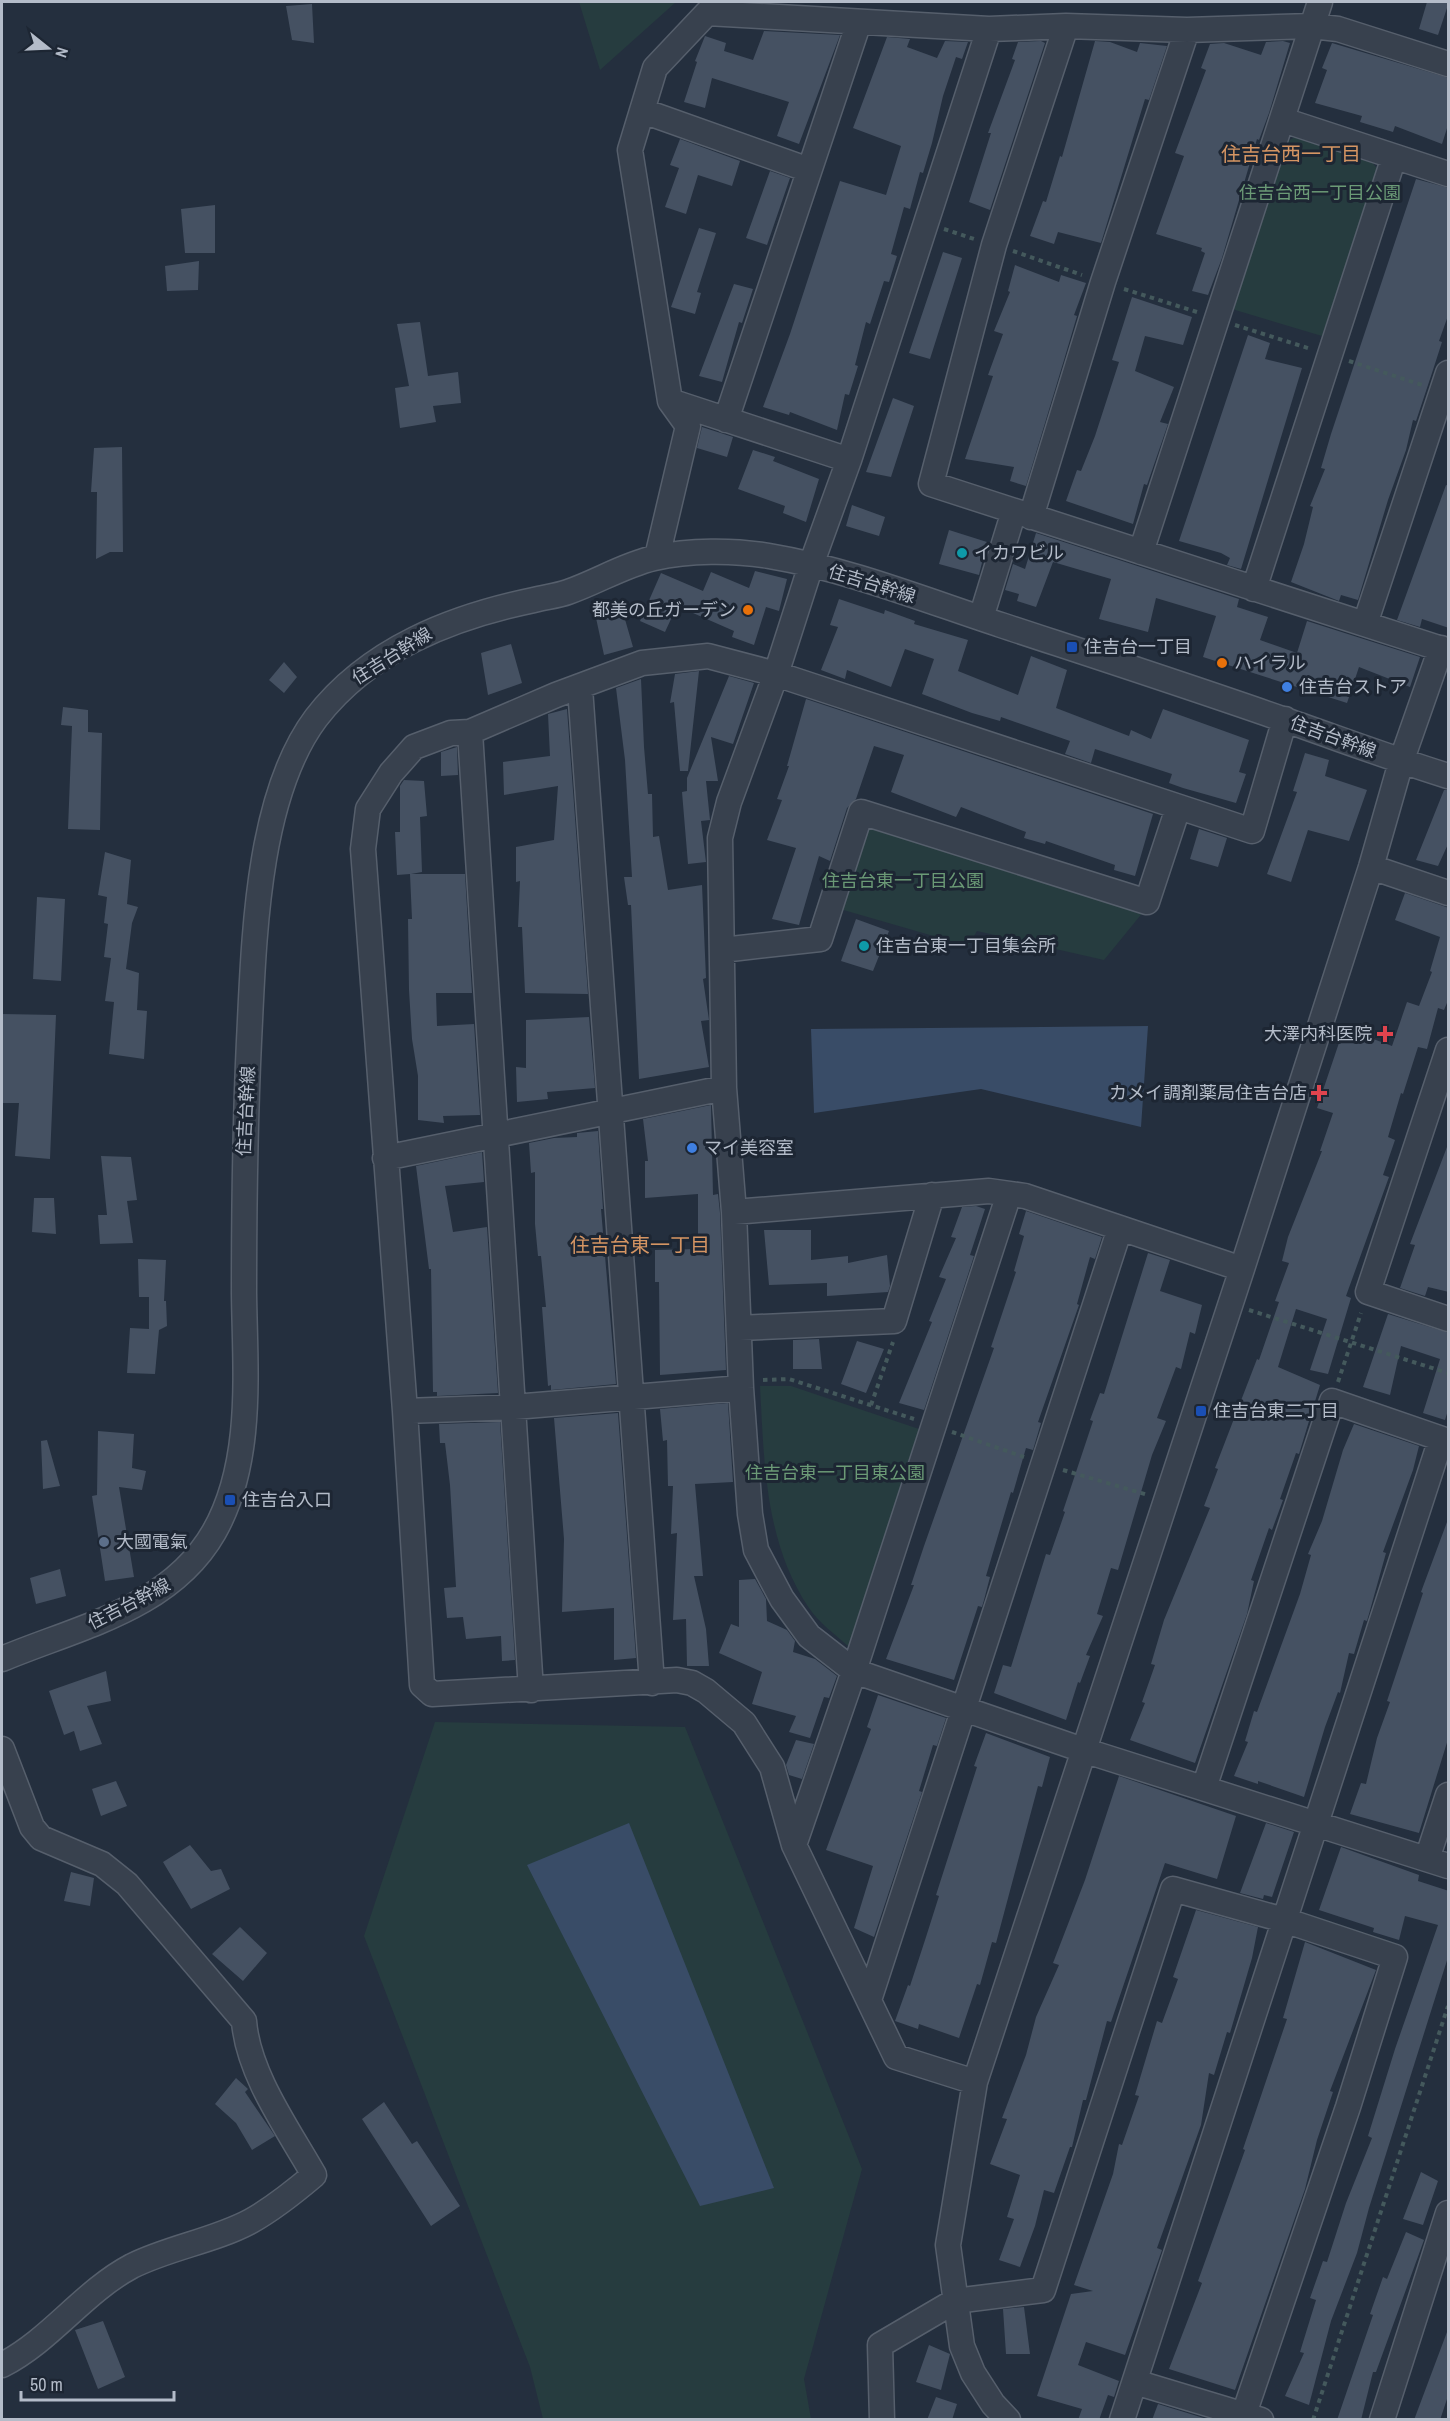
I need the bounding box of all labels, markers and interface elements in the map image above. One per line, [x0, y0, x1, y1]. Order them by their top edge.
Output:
north arrow [18, 18, 78, 78]
text: N [50, 45, 74, 61]
district label: 住吉台西一丁目 [1221, 140, 1361, 167]
park label: 住吉台西一丁目公園 [1239, 180, 1401, 205]
place label: イカワビル [974, 540, 1064, 565]
marker: イカワビル [955, 546, 969, 560]
street label: 住吉台幹線 [825, 558, 919, 609]
place label: 都美の丘ガーデン [592, 597, 736, 622]
marker: 都美の丘ガーデン [741, 603, 755, 617]
street label: 住吉台幹線 [347, 621, 437, 690]
place label: 住吉台一丁目 [1084, 634, 1192, 659]
marker: 住吉台一丁目 [1065, 640, 1079, 654]
place label: ハイラル [1234, 650, 1306, 675]
marker: ハイラル [1215, 656, 1229, 670]
place label: 住吉台ストア [1299, 674, 1407, 699]
marker: 住吉台ストア [1280, 680, 1294, 694]
street label: 住吉台幹線 [1287, 709, 1380, 764]
park label: 住吉台東一丁目公園 [822, 868, 984, 893]
place label: 住吉台東一丁目集会所 [876, 933, 1056, 958]
marker: 住吉台東一丁目集会所 [857, 939, 871, 953]
place label: 大澤内科医院 [1264, 1021, 1372, 1046]
marker: 大澤内科医院 [1376, 1025, 1394, 1043]
street label: 住吉台幹線 [231, 1065, 260, 1157]
place label: カメイ調剤薬局住吉台店 [1109, 1080, 1307, 1105]
marker: カメイ調剤薬局住吉台店 [1312, 1086, 1326, 1100]
place label: マイ美容室 [704, 1135, 794, 1160]
marker: マイ美容室 [685, 1141, 699, 1155]
district label: 住吉台東一丁目 [570, 1231, 710, 1258]
place label: 住吉台東二丁目 [1213, 1398, 1339, 1423]
marker: 住吉台東二丁目 [1194, 1404, 1208, 1418]
park label: 住吉台東一丁目東公園 [745, 1460, 925, 1485]
place label: 住吉台入口 [242, 1487, 332, 1512]
marker: 住吉台入口 [223, 1493, 237, 1507]
place label: 大國電氣 [116, 1529, 188, 1554]
marker: 大國電氣 [97, 1535, 111, 1549]
street label: 住吉台幹線 [83, 1572, 175, 1635]
scale bar [21, 2364, 174, 2402]
text: 50 m [30, 2372, 63, 2397]

